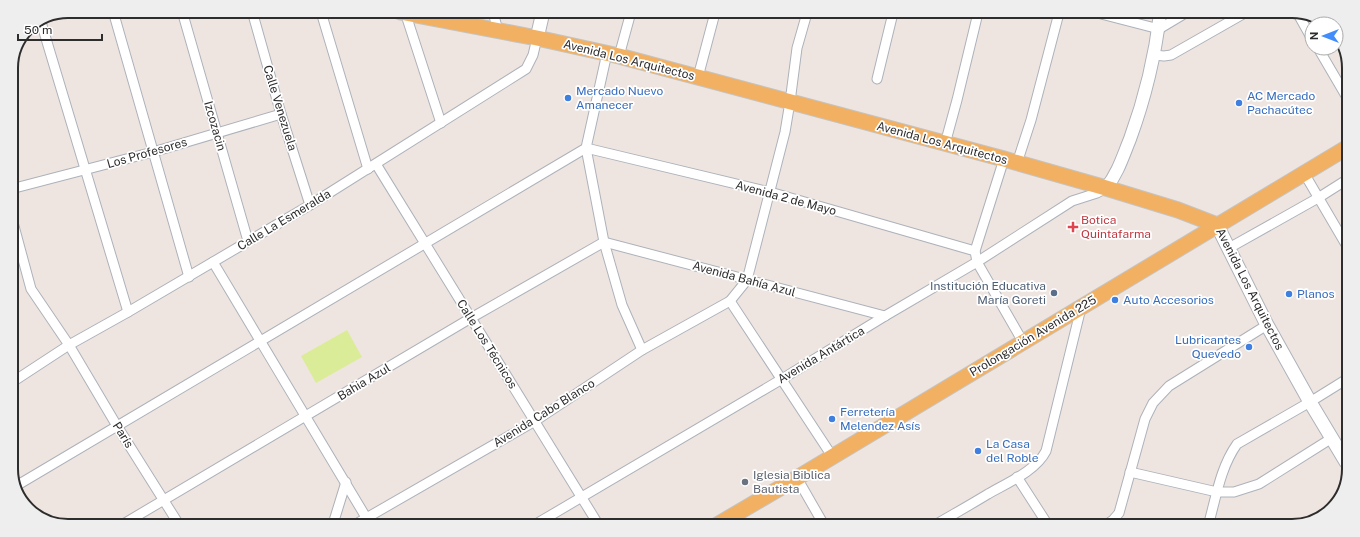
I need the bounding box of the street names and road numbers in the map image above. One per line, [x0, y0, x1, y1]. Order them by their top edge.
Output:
street label: Avenida Los Arquitectos [562, 37, 696, 83]
street label: Calle Venezuela [260, 64, 300, 152]
street label: Izcozacin [201, 99, 229, 153]
street label: Avenida Los Arquitectos [875, 119, 1009, 167]
street label: Los Profesores [105, 135, 189, 171]
street label: Avenida 2 de Mayo [734, 178, 838, 218]
street label: Calle La Esmeralda [235, 187, 333, 253]
street label: Avenida Los Arquitectos [1213, 226, 1287, 352]
street label: Avenida Bahía Azul [691, 258, 797, 300]
street label: Prolongación Avenida 225 [967, 292, 1099, 379]
street label: Calle Los Técnicos [454, 297, 520, 391]
street label: Avenida Antártica [775, 324, 867, 386]
street label: Bahia Azul [335, 361, 393, 403]
street label: Avenida Cabo Blanco [491, 376, 598, 450]
street label: París [110, 419, 136, 451]

